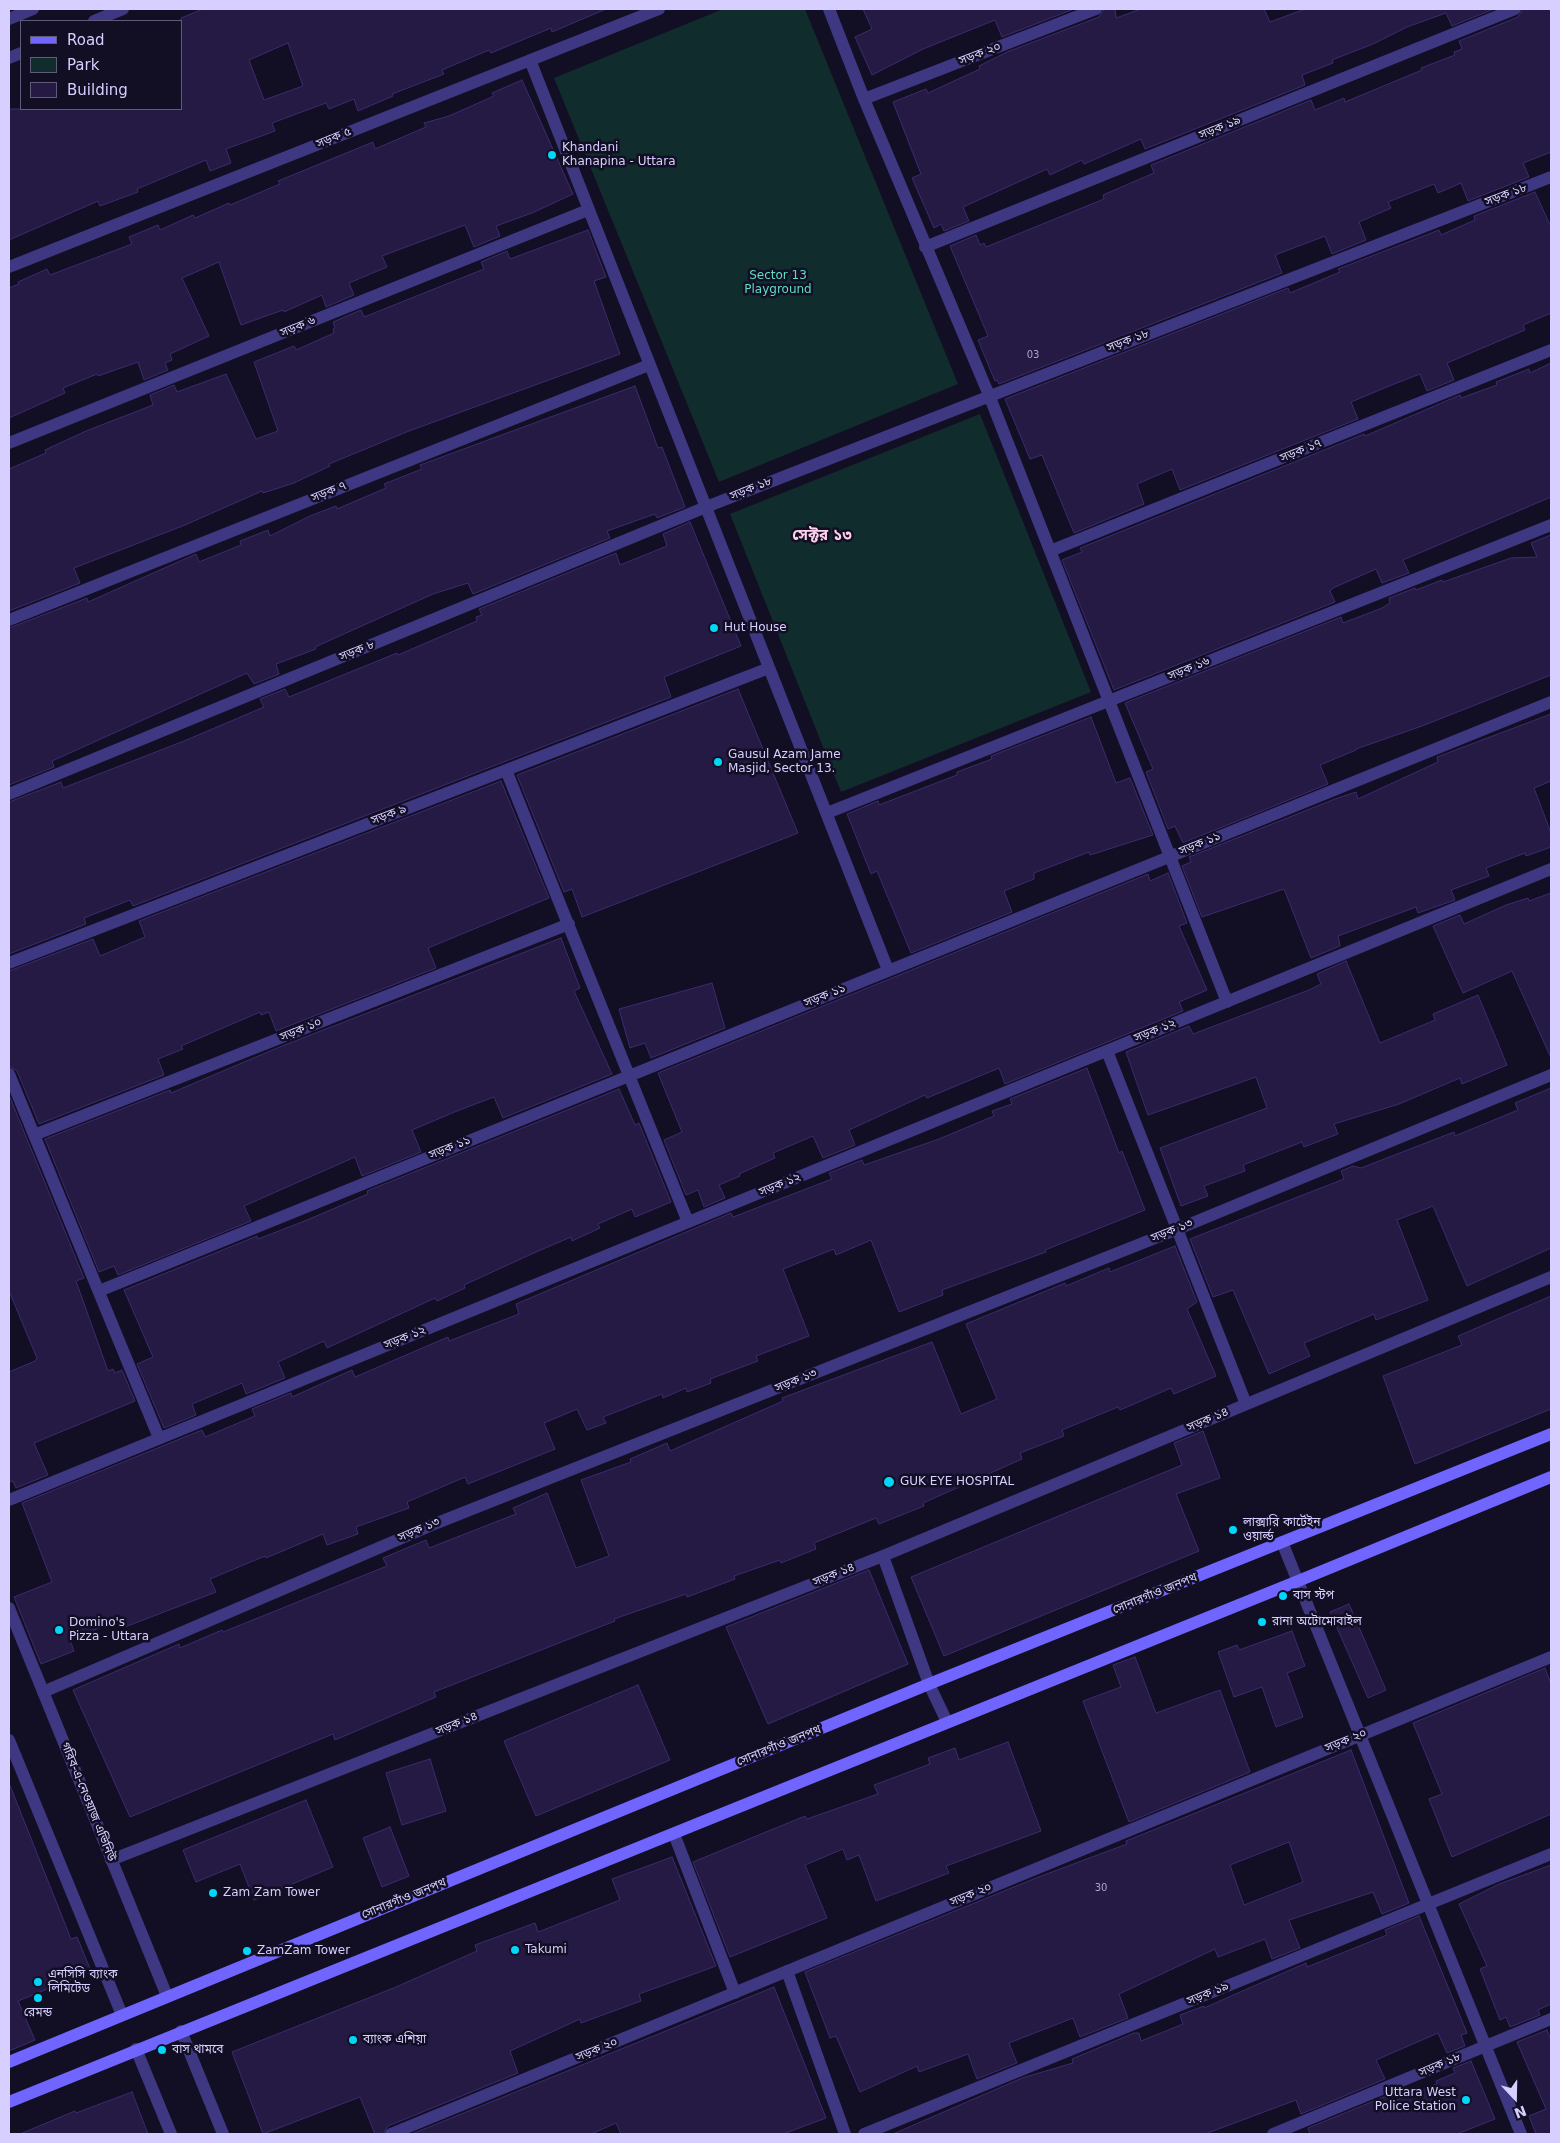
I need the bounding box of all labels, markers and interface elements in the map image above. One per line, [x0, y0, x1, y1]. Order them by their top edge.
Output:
legend [20, 20, 182, 110]
text: Road [67, 31, 105, 49]
street label: সড়ক ২০ [957, 39, 1003, 69]
text: Park [67, 56, 99, 74]
text: Building [67, 81, 128, 99]
street label: সড়ক ১৯ [1197, 113, 1243, 143]
street label: সড়ক ৫ [314, 124, 354, 152]
place label: Khandani Khanapina - Uttara [562, 141, 675, 169]
marker: Khandani Khanapina - Uttara [546, 149, 558, 161]
street label: সড়ক ১৮ [1483, 180, 1529, 210]
park label: Sector 13 Playground [744, 269, 812, 297]
street label: সড়ক ৬ [278, 313, 318, 341]
street label: সড়ক ১৮ [1105, 326, 1151, 356]
house number: 03 [1027, 349, 1039, 361]
street label: সড়ক ১৭ [1278, 436, 1324, 466]
street label: সড়ক ১৮ [728, 474, 774, 504]
street label: সড়ক ৭ [309, 478, 349, 506]
district label: সেক্টর ১৩ [792, 527, 852, 545]
place label: Hut House [724, 621, 787, 635]
marker: Hut House [708, 622, 720, 634]
street label: সড়ক ৮ [337, 637, 377, 665]
street label: সড়ক ১৬ [1166, 654, 1212, 684]
place label: Gausul Azam Jame Masjid, Sector 13. [728, 748, 841, 776]
marker: Gausul Azam Jame Masjid, Sector 13. [712, 756, 724, 768]
street label: সড়ক ৯ [369, 802, 409, 828]
street label: সড়ক ১১ [1177, 829, 1223, 859]
street label: সড়ক ১১ [802, 981, 848, 1011]
street label: সড়ক ১০ [278, 1015, 324, 1045]
street label: সড়ক ১২ [1132, 1016, 1178, 1046]
street label: সড়ক ১১ [427, 1133, 473, 1163]
street label: সড়ক ১২ [757, 1170, 803, 1200]
street label: সড়ক ১৩ [1149, 1216, 1195, 1246]
street label: সড়ক ১২ [382, 1323, 428, 1353]
street label: সড়ক ১৩ [773, 1366, 819, 1396]
street label: সড়ক ১৪ [1185, 1405, 1231, 1435]
marker: GUK EYE HOSPITAL [882, 1475, 896, 1489]
place label: GUK EYE HOSPITAL [900, 1475, 1014, 1489]
street label: সড়ক ১৩ [396, 1515, 442, 1545]
place label: লাক্সারি কার্টেইন ওয়ার্ল্ড [1243, 1516, 1320, 1544]
marker: লাক্সারি কার্টেইন ওয়ার্ল্ড [1227, 1524, 1239, 1536]
street label: সড়ক ১৪ [811, 1560, 857, 1590]
street label: সোনারগাঁও জনপথ [1111, 1570, 1199, 1618]
place label: বাস স্টপ [1293, 1589, 1334, 1603]
marker: বাস স্টপ [1277, 1590, 1289, 1602]
place label: রানা অটোমোবাইল [1272, 1615, 1362, 1629]
place label: Domino's Pizza - Uttara [69, 1616, 149, 1644]
marker: রানা অটোমোবাইল [1256, 1616, 1268, 1628]
marker: Domino's Pizza - Uttara [53, 1624, 65, 1636]
street label: সড়ক ১৪ [434, 1709, 480, 1739]
street label: সোনারগাঁও জনপথ [735, 1722, 823, 1770]
street label: সড়ক ২০ [1323, 1726, 1369, 1756]
street label: গরিব-এ-নেওয়াজ এভিনিউ [57, 1740, 119, 1864]
street label: সোনারগাঁও জনপথ [360, 1875, 448, 1923]
street label: সড়ক ২০ [948, 1880, 994, 1910]
house number: 30 [1095, 1882, 1107, 1894]
place label: Zam Zam Tower [223, 1886, 320, 1900]
marker: Zam Zam Tower [207, 1887, 219, 1899]
place label: Takumi [525, 1943, 567, 1957]
place label: ZamZam Tower [257, 1944, 350, 1958]
marker: Takumi [509, 1944, 521, 1956]
marker: ZamZam Tower [241, 1945, 253, 1957]
place label: এনসিসি ব্যাংক লিমিটেড [48, 1968, 118, 1996]
marker: এনসিসি ব্যাংক লিমিটেড [32, 1976, 44, 1988]
street label: সড়ক ১৯ [1185, 1979, 1231, 2009]
marker: রেমন্ড [32, 1992, 44, 2004]
place label: রেমন্ড [24, 2006, 52, 2020]
place label: ব্যাংক এশিয়া [363, 2033, 426, 2047]
marker: ব্যাংক এশিয়া [347, 2034, 359, 2046]
street label: সড়ক ২০ [574, 2035, 620, 2065]
place label: বাস থামবে [172, 2043, 223, 2057]
marker: বাস থামবে [156, 2044, 168, 2056]
street label: সড়ক ১৮ [1417, 2050, 1463, 2080]
north arrow [1490, 2073, 1540, 2123]
place label: Uttara West Police Station [1375, 2086, 1456, 2114]
marker: Uttara West Police Station [1460, 2094, 1472, 2106]
text: N [1512, 2102, 1529, 2122]

